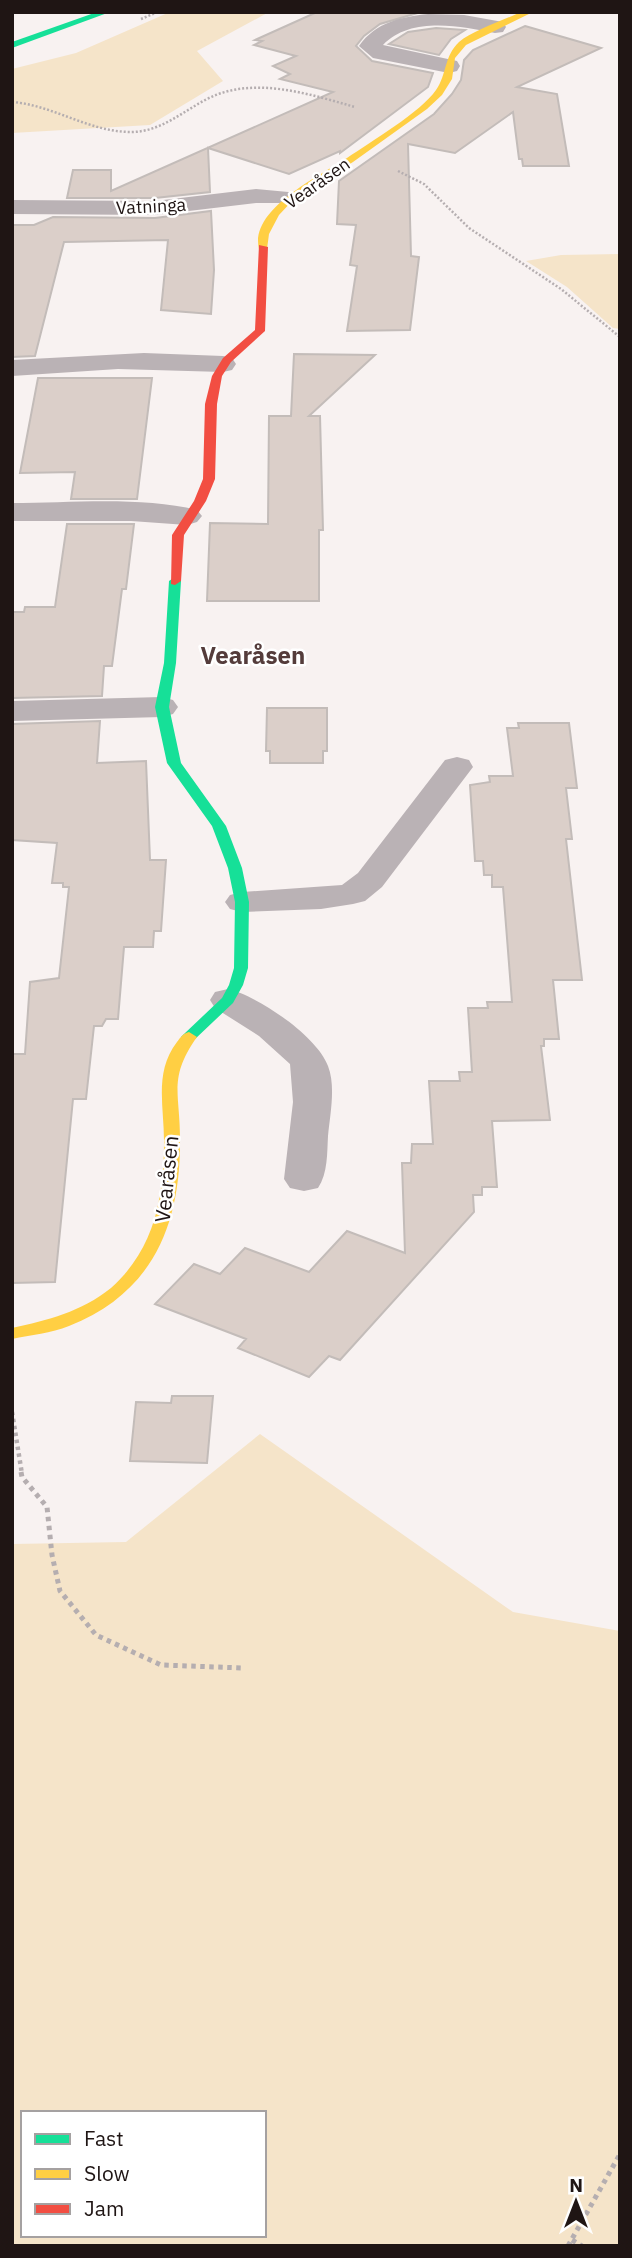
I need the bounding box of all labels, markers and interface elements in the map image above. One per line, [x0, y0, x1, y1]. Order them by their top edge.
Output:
street label: Vearåsen [280, 152, 354, 214]
street label: Vatninga [115, 193, 187, 219]
district label: Vearåsen [201, 639, 305, 671]
street label: Vearåsen [148, 1134, 184, 1224]
legend [21, 2111, 266, 2237]
text: Fast [84, 2124, 124, 2152]
text: Slow [84, 2159, 130, 2187]
north arrow [541, 2167, 611, 2237]
text: N [569, 2173, 583, 2197]
text: Jam [84, 2194, 124, 2222]

